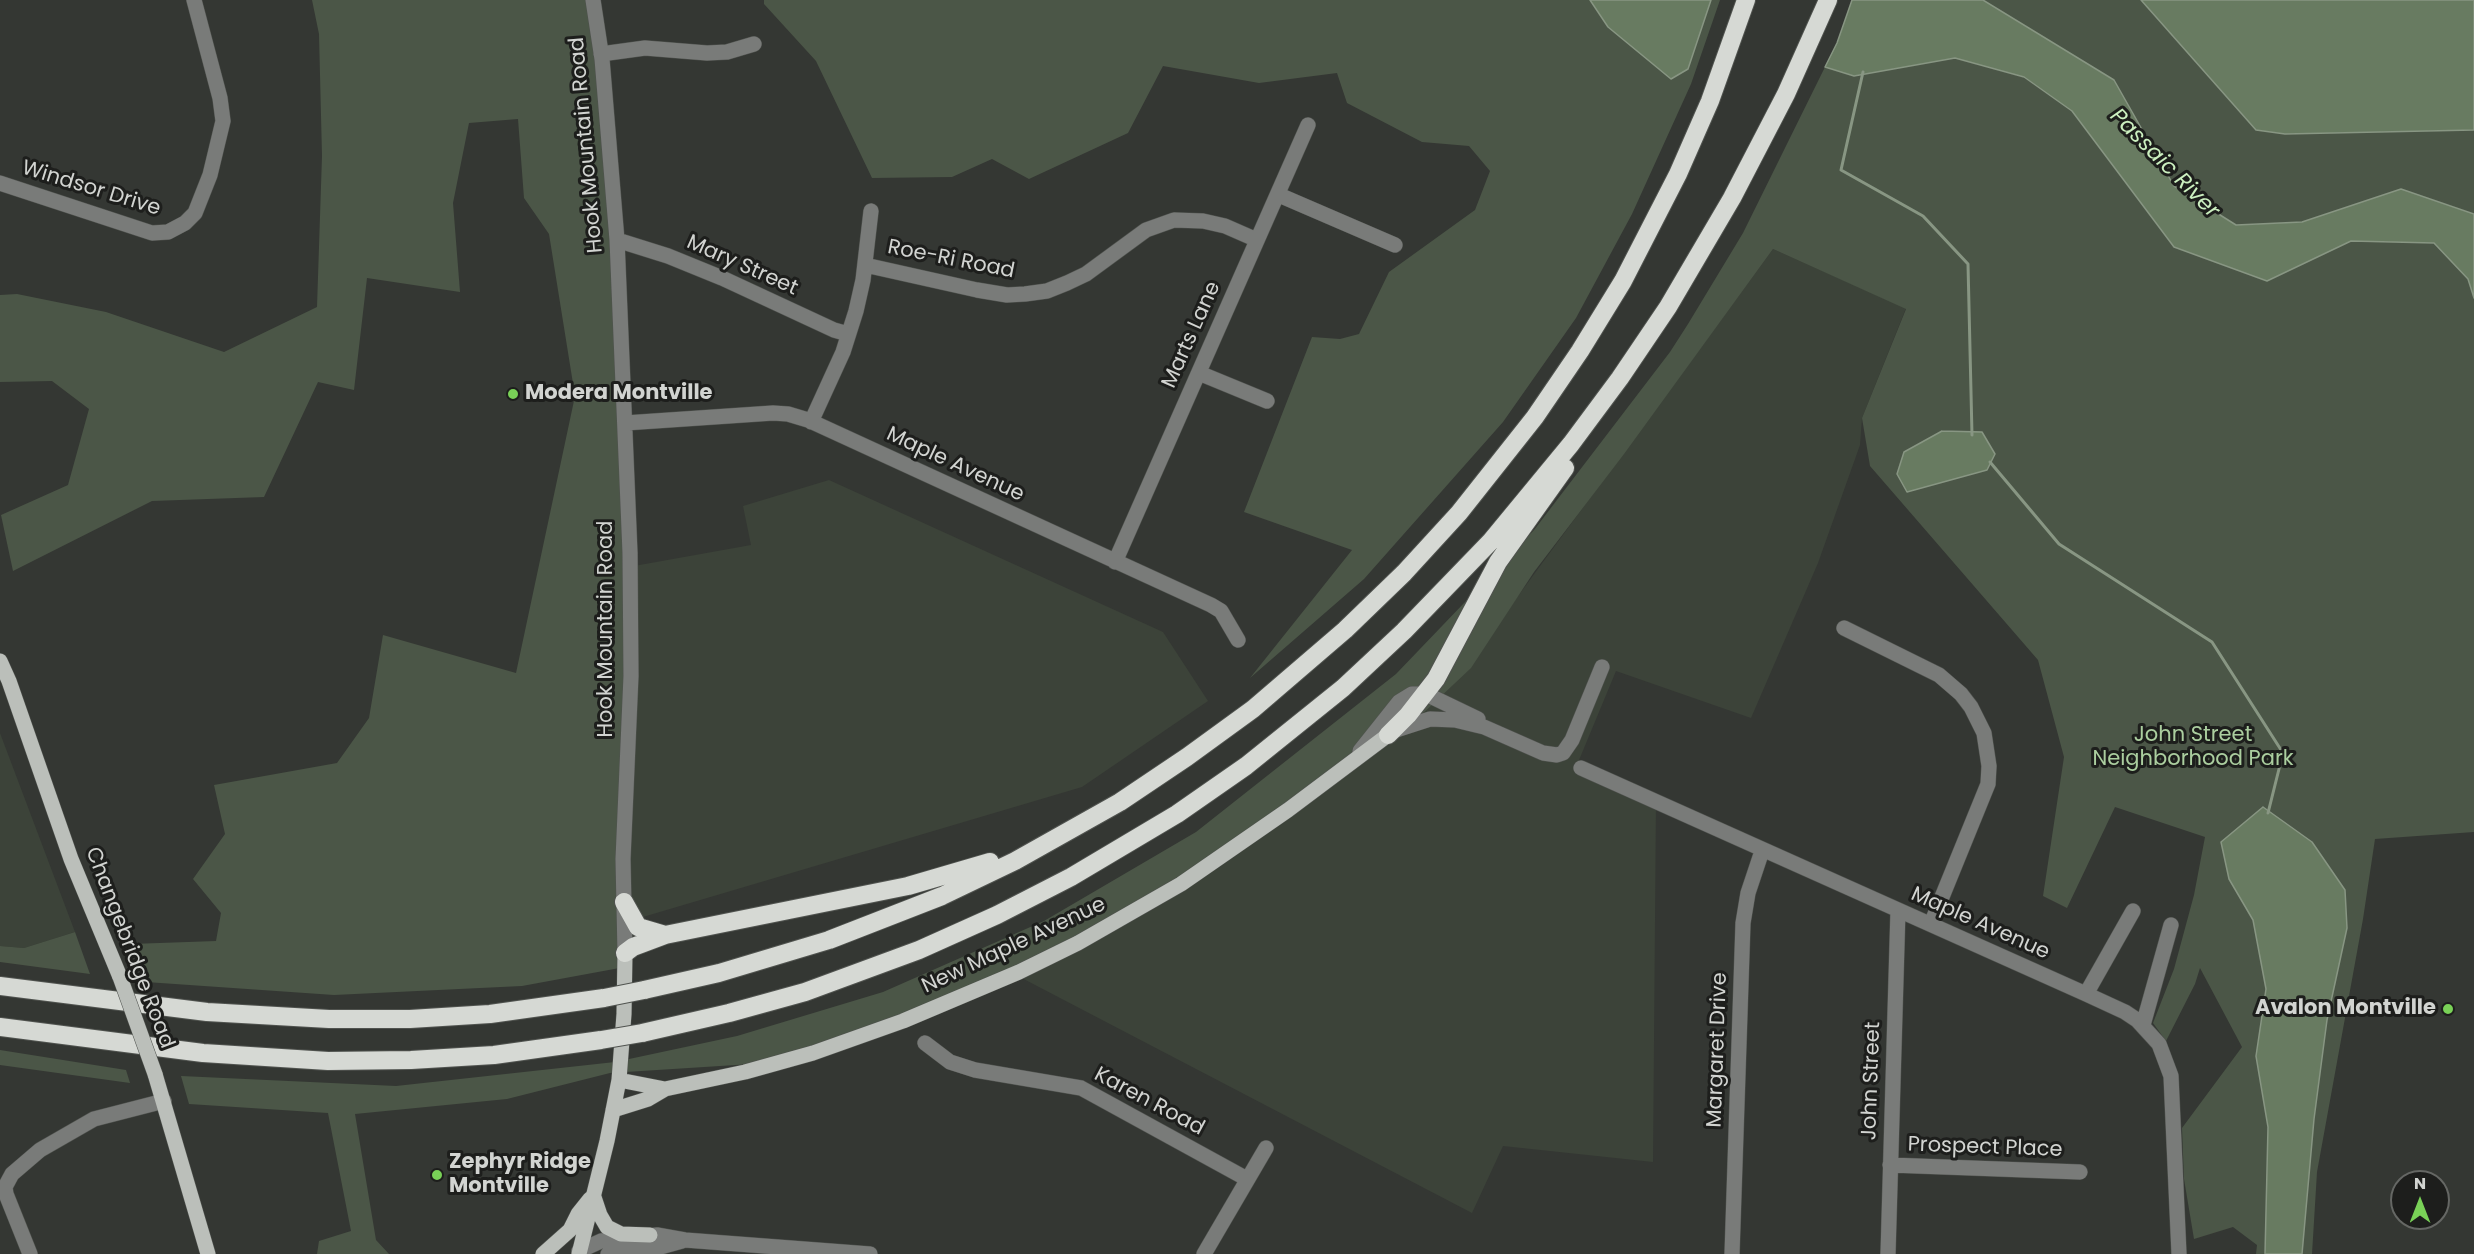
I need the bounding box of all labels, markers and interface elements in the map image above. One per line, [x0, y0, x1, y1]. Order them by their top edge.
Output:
street label: Hook Mountain Road [565, 36, 609, 254]
water label: Passaic River [2104, 104, 2224, 224]
street label: Windsor Drive [19, 156, 163, 222]
street label: Mary Street [683, 230, 801, 302]
street label: Roe-Ri Road [885, 235, 1017, 285]
street label: Marts Lane [1157, 278, 1227, 392]
place label: Modera Montville [525, 381, 713, 407]
marker: Modera Montville [506, 387, 520, 401]
street label: Maple Avenue [882, 422, 1028, 508]
street label: Hook Mountain Road [594, 521, 620, 737]
park label: John Street Neighborhood Park [2092, 723, 2294, 773]
street label: Changebridge Road [79, 844, 179, 1052]
street label: Maple Avenue [1907, 882, 2053, 966]
street label: New Maple Avenue [918, 892, 1110, 1000]
street label: Margaret Drive [1703, 972, 1733, 1128]
place label: Avalon Montville [2255, 996, 2436, 1022]
marker: Avalon Montville [2441, 1002, 2455, 1016]
street label: John Street [1857, 1021, 1887, 1141]
street label: Karen Road [1090, 1062, 1208, 1142]
street label: Prospect Place [1907, 1133, 2063, 1163]
place label: Zephyr Ridge Montville [449, 1150, 591, 1200]
marker: Zephyr Ridge Montville [430, 1168, 444, 1182]
north arrow [2390, 1170, 2450, 1230]
text: N [2414, 1172, 2426, 1195]

